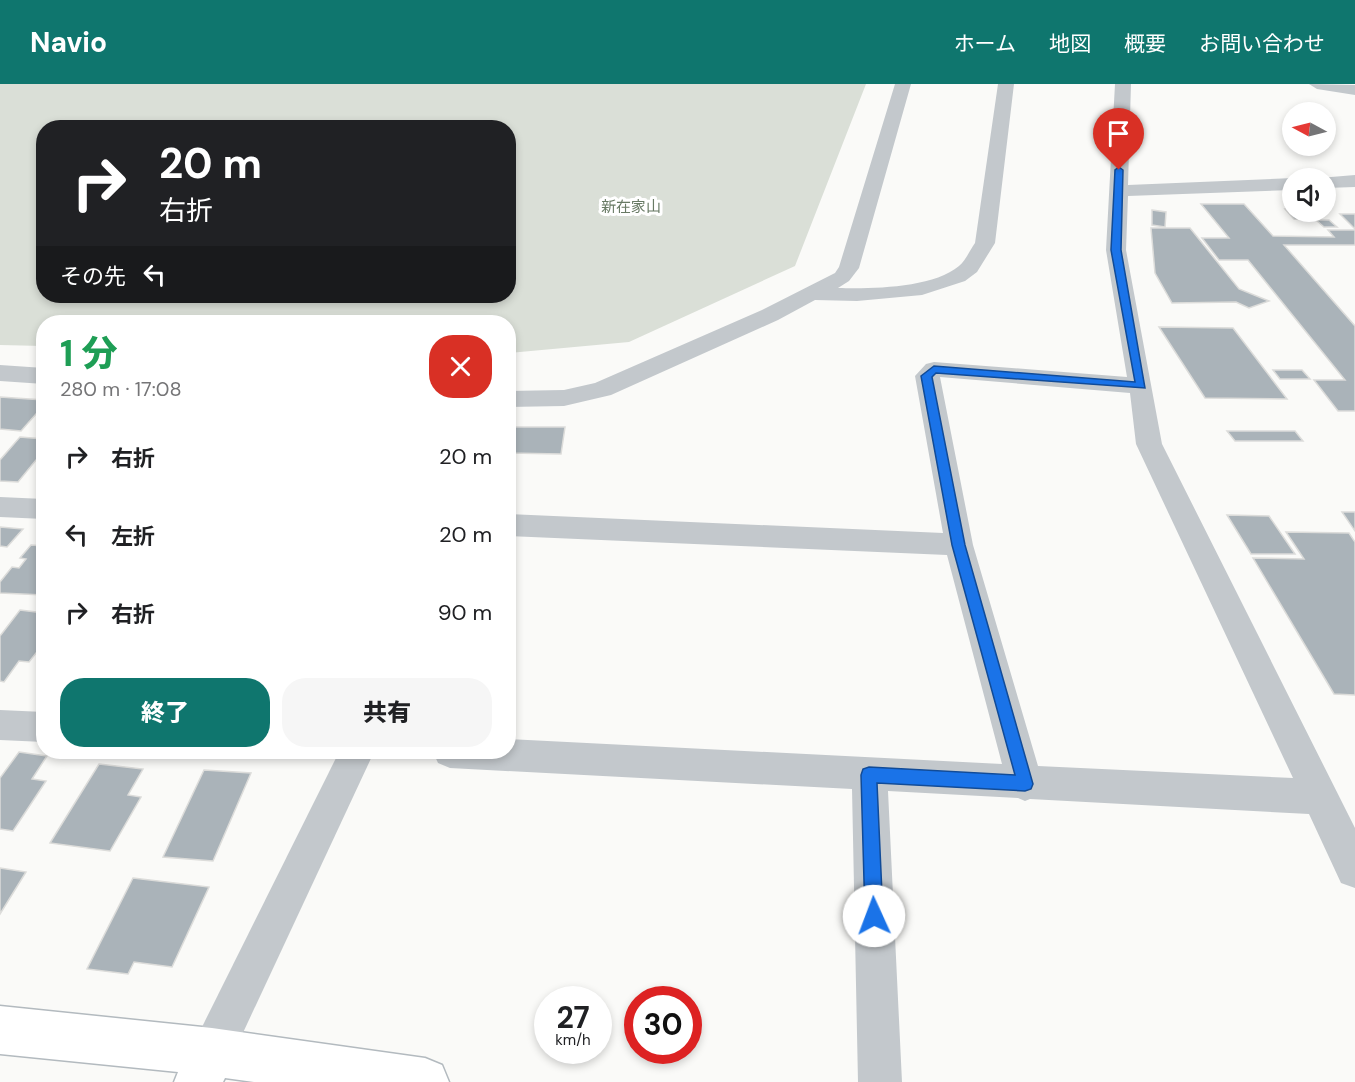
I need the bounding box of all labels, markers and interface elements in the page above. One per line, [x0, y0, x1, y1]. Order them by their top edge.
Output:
text: Navio [30, 24, 107, 61]
text: ホーム [954, 30, 1016, 58]
text: 地図 [1049, 30, 1091, 58]
text: 概要 [1124, 30, 1166, 58]
text: お問い合わせ [1199, 30, 1325, 58]
north arrow [1282, 102, 1336, 156]
map controls [1282, 102, 1336, 222]
pin [1093, 108, 1144, 170]
icon: arrive [1102, 117, 1135, 150]
text: 20 m [159, 136, 262, 191]
icon: right [60, 144, 138, 222]
button: sound [1282, 168, 1336, 222]
text: 右折 [159, 193, 213, 228]
park label: 新在家山 [601, 197, 661, 217]
icon: left [138, 258, 171, 291]
text: その先 [60, 262, 126, 291]
text: 1 分 [60, 330, 118, 377]
button: close [429, 335, 492, 398]
text: 280 m · 17:08 [60, 376, 182, 402]
icon: right [60, 440, 93, 473]
text: 20 m [439, 442, 492, 471]
text: 右折 [111, 444, 155, 473]
icon: left [60, 518, 93, 551]
text: 20 m [439, 520, 492, 549]
text: 左折 [111, 522, 155, 551]
icon: right [60, 596, 93, 629]
text: 90 m [438, 598, 492, 627]
text: 右折 [111, 600, 155, 629]
button: 終了 [60, 678, 270, 747]
button: 共有 [282, 678, 492, 747]
position arrow [842, 884, 906, 948]
speed limit sign: 30 [624, 986, 702, 1064]
text: 27 [556, 998, 590, 1037]
text: km/h [555, 1030, 591, 1050]

